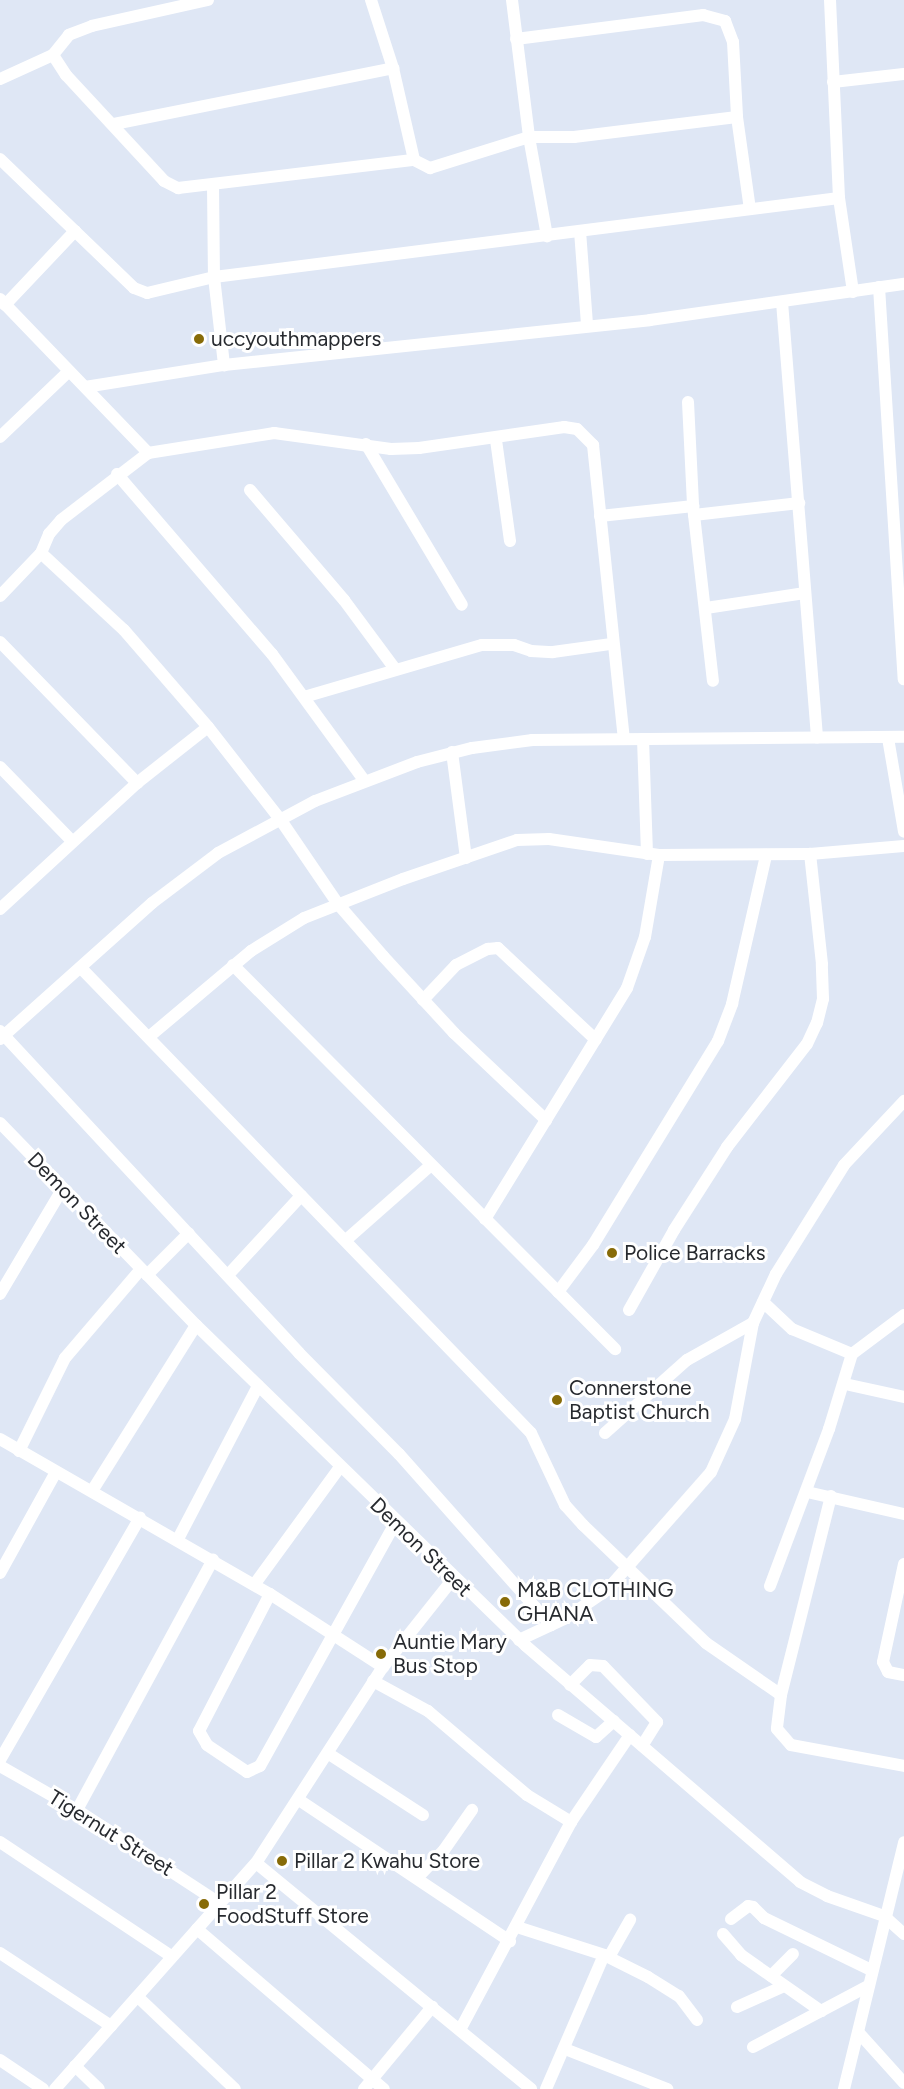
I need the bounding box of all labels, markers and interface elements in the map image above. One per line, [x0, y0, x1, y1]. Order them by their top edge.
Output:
place label: uccyouthmappers [211, 326, 381, 352]
marker: uccyouthmappers [192, 332, 206, 346]
street label: Demon Street [22, 1147, 132, 1259]
place label: Police Barracks [624, 1240, 765, 1266]
marker: Police Barracks [605, 1246, 619, 1260]
place label: Connerstone Baptist Church [569, 1375, 709, 1425]
marker: Connerstone Baptist Church [550, 1393, 564, 1407]
street label: Demon Street [365, 1492, 477, 1602]
place label: M&B CLOTHING GHANA [517, 1577, 673, 1627]
marker: M&B CLOTHING GHANA [498, 1595, 512, 1609]
place label: Auntie Mary Bus Stop [393, 1629, 507, 1679]
marker: Auntie Mary Bus Stop [374, 1647, 388, 1661]
street label: Tigernut Street [44, 1785, 178, 1881]
place label: Pillar 2 Kwahu Store [294, 1848, 480, 1874]
marker: Pillar 2 Kwahu Store [275, 1854, 289, 1868]
place label: Pillar 2 FoodStuff Store [216, 1879, 369, 1929]
marker: Pillar 2 FoodStuff Store [197, 1897, 211, 1911]

